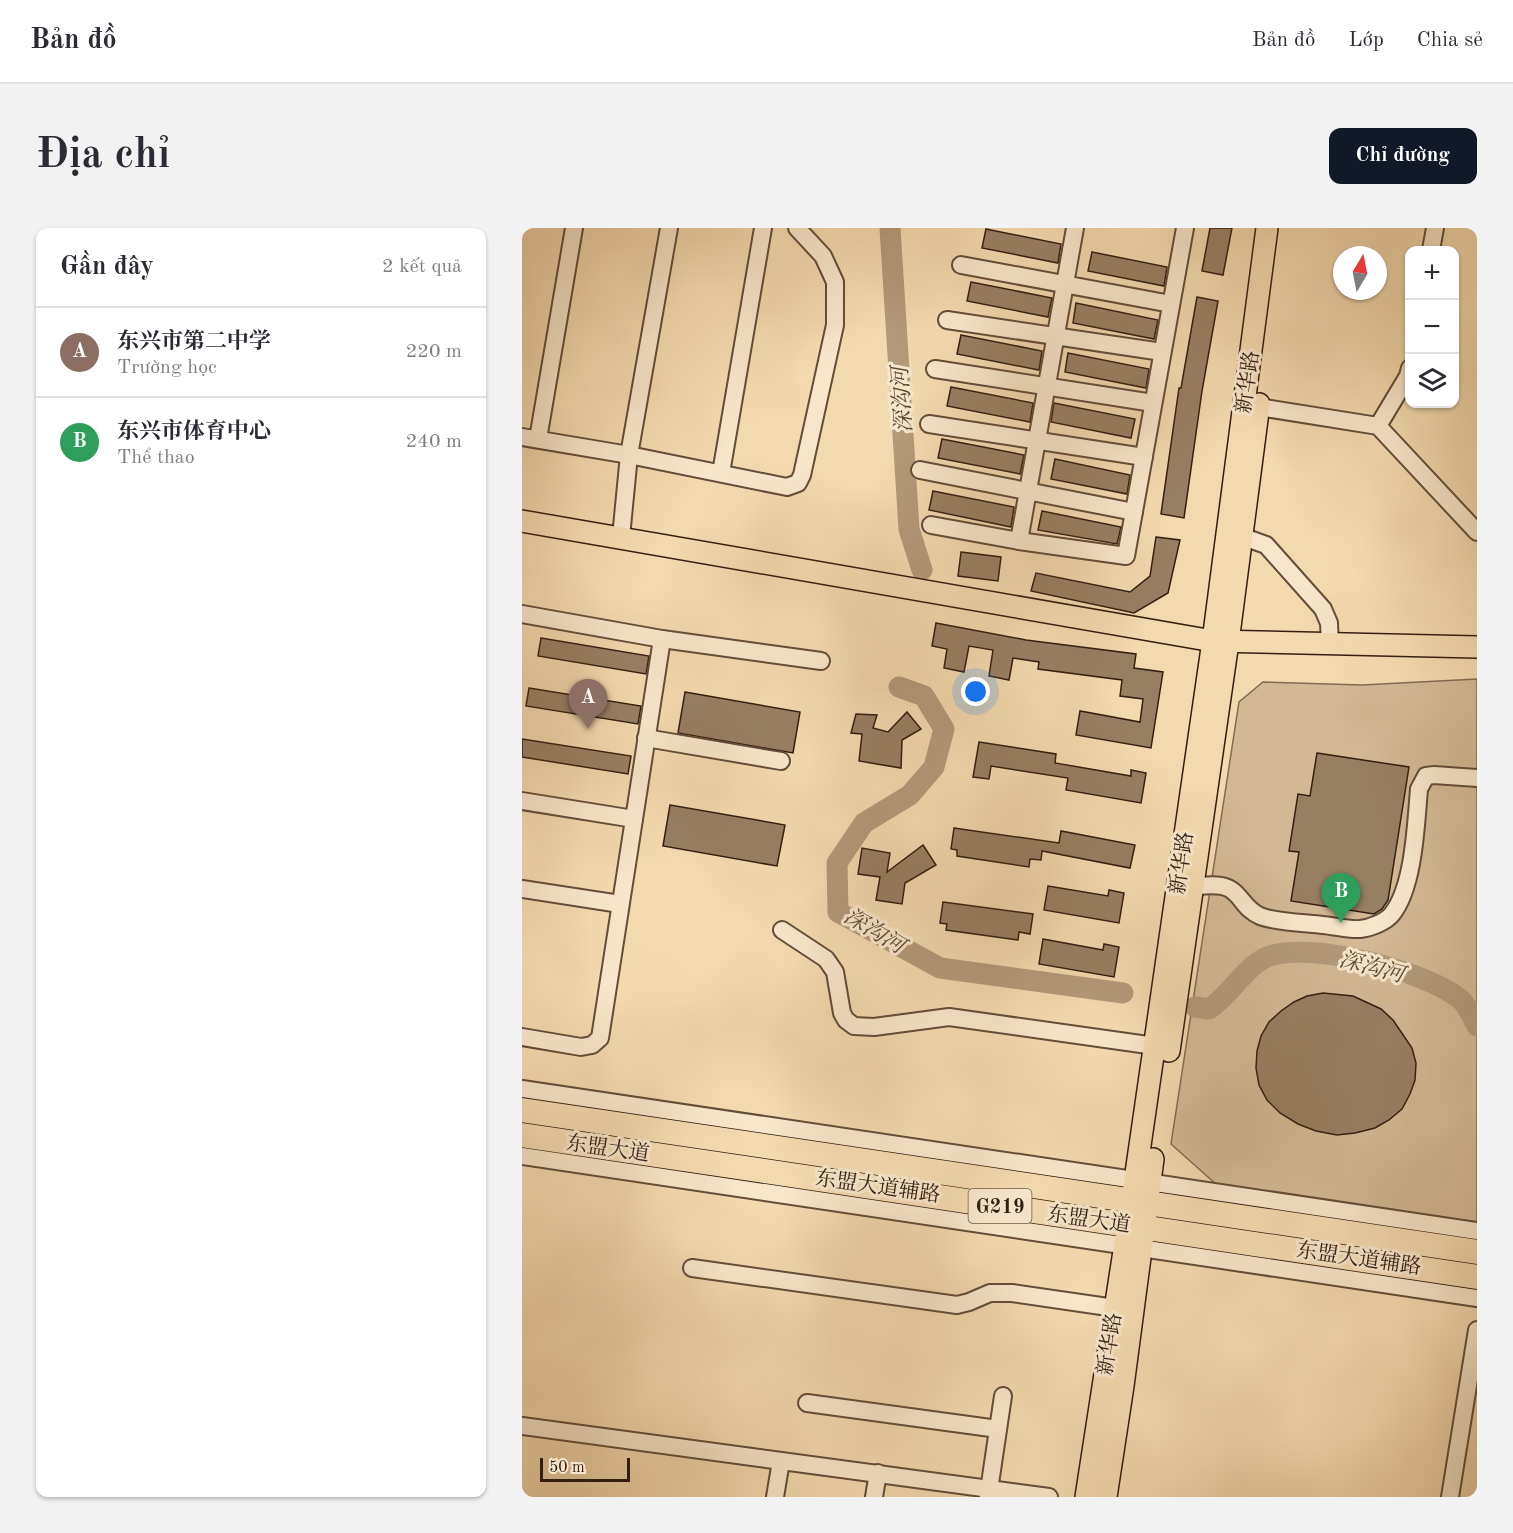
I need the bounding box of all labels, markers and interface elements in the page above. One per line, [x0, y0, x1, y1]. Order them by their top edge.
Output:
text: Bản đồ [30, 27, 117, 55]
text: Bản đồ [1252, 30, 1315, 51]
text: Lớp [1348, 30, 1384, 51]
text: Chia sẻ [1417, 30, 1483, 51]
button: Chỉ đường [1329, 128, 1477, 184]
text: Địa chỉ [36, 135, 170, 177]
north arrow [1333, 246, 1387, 300]
map controls [1405, 246, 1459, 408]
button: + [1405, 246, 1459, 300]
text: Gần đây [60, 254, 154, 280]
text: 2 kết quả [382, 257, 462, 277]
button: − [1405, 300, 1459, 354]
text: 东兴市第二中学 [117, 331, 271, 353]
text: A [72, 342, 87, 362]
text: 220 m [406, 342, 462, 362]
street label: 新华路 [1232, 349, 1263, 415]
button: layers [1405, 354, 1459, 408]
text: Trường học [117, 358, 217, 378]
water label: 深沟河 [887, 362, 916, 434]
text: 东兴市体育中心 [117, 421, 271, 443]
text: B [72, 432, 87, 452]
text: 240 m [406, 432, 462, 452]
text: Thể thao [117, 448, 195, 468]
your location [961, 677, 990, 706]
pin: A [568, 680, 608, 729]
street label: 新华路 [1166, 830, 1197, 896]
pin: B [1322, 874, 1360, 923]
water label: 深沟河 [840, 904, 912, 960]
water label: 深沟河 [1337, 947, 1411, 988]
street label: 东盟大道 [565, 1131, 651, 1166]
street label: 东盟大道辅路 [814, 1166, 942, 1207]
road number: G219 [968, 1189, 1032, 1223]
street label: 东盟大道 [1046, 1202, 1132, 1237]
street label: 东盟大道辅路 [1295, 1238, 1423, 1279]
street label: 新华路 [1093, 1311, 1126, 1377]
scale bar [540, 1455, 630, 1482]
text: 50 m [549, 1460, 585, 1476]

